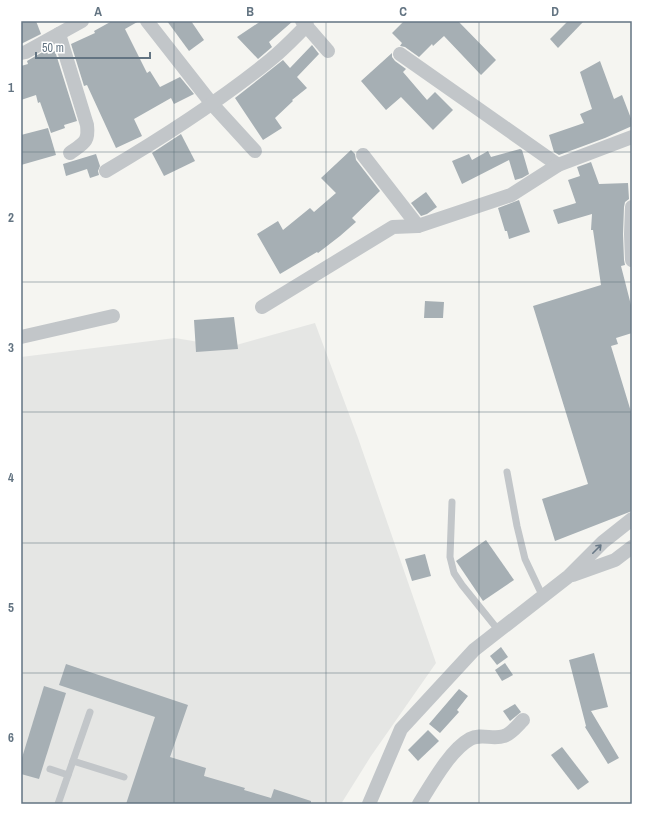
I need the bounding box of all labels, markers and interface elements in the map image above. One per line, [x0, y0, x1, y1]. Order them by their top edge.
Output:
text: A [94, 3, 102, 20]
text: B [246, 3, 254, 20]
text: C [399, 3, 407, 20]
text: D [551, 3, 559, 20]
scale bar [36, 34, 150, 60]
text: 50 m [42, 40, 64, 56]
text: 1 [8, 79, 14, 96]
text: 2 [8, 209, 14, 226]
text: 3 [8, 339, 14, 356]
text: 4 [8, 469, 14, 486]
one-way arrow [592, 544, 601, 554]
text: 5 [8, 599, 14, 616]
text: 6 [8, 729, 14, 746]

